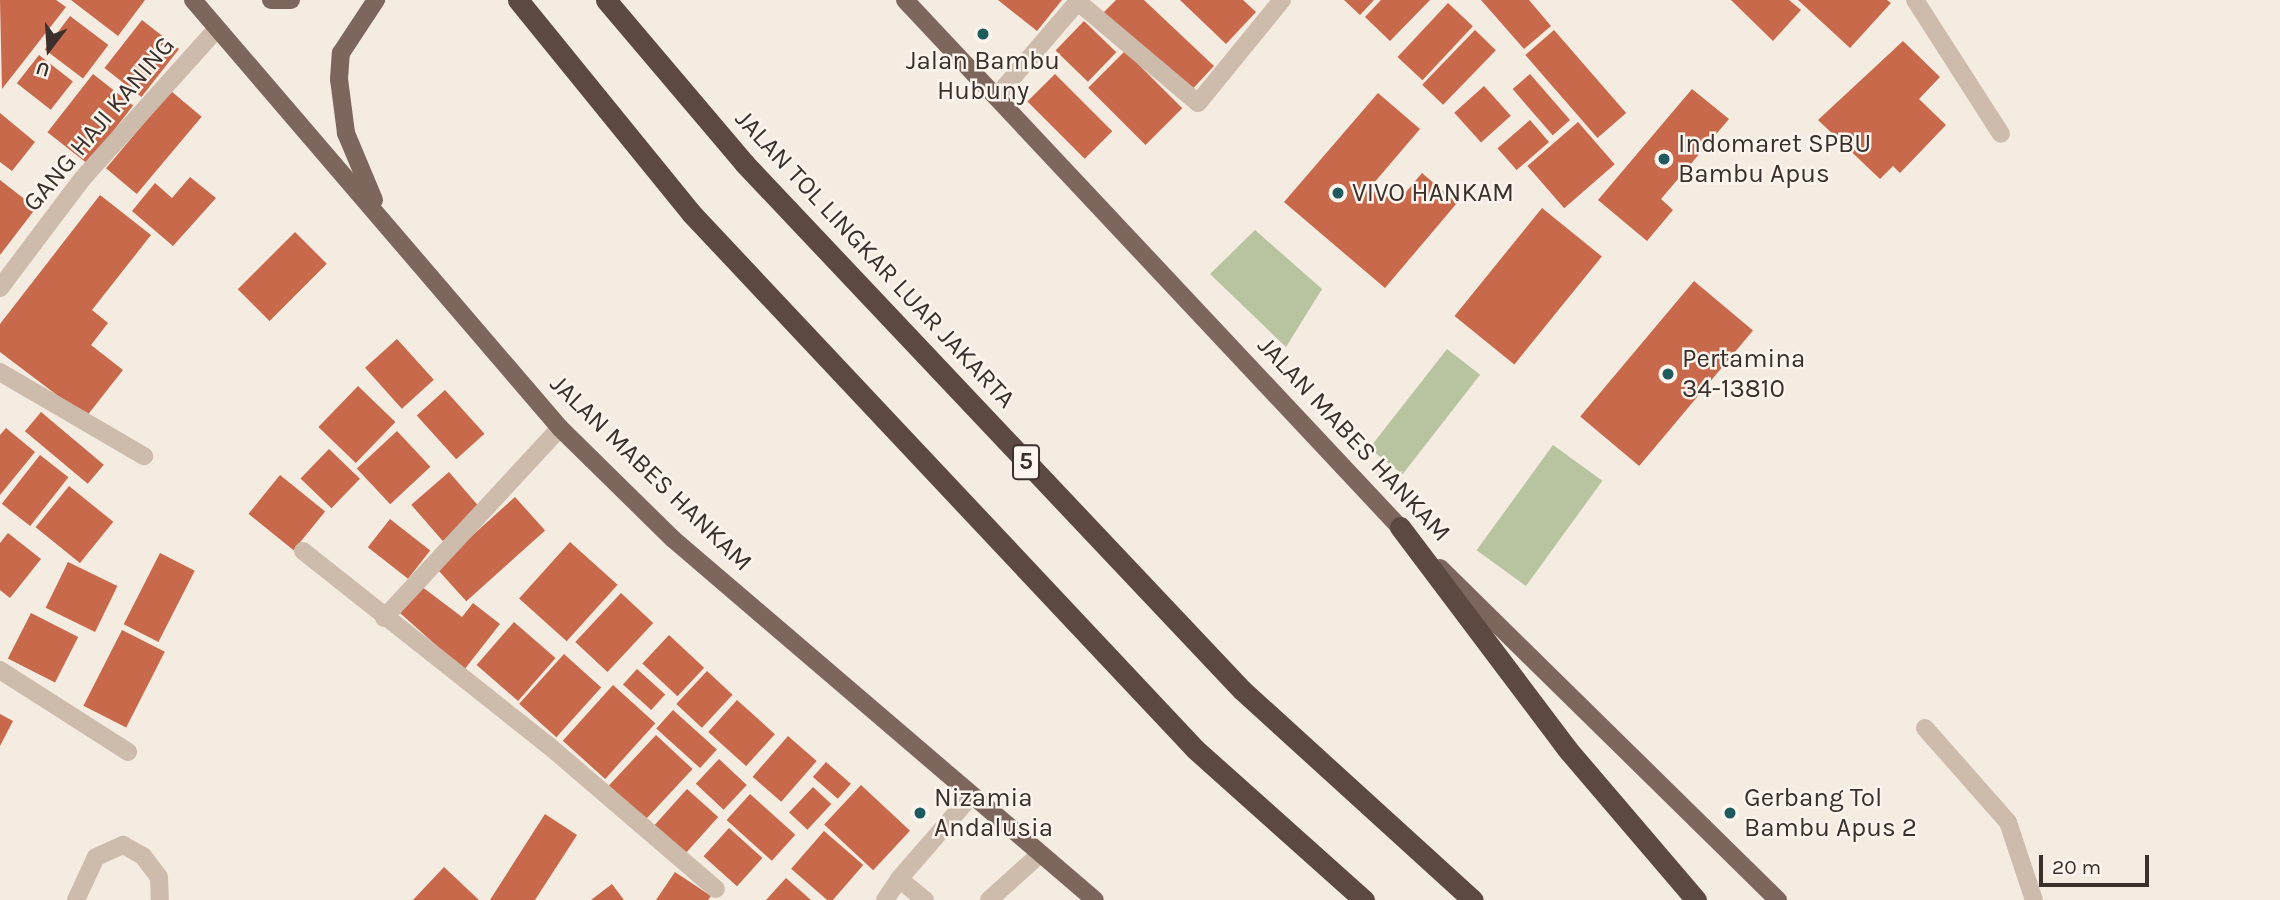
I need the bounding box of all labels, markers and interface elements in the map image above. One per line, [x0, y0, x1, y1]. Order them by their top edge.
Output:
north arrow [14, 14, 84, 84]
marker: Jalan Bambu Hubuny [975, 26, 991, 42]
street label: GANG HAJI KANING [17, 30, 181, 218]
place label: Jalan Bambu Hubuny [906, 45, 1060, 106]
text: U [33, 57, 52, 82]
street label: JALAN TOL LINGKAR LUAR JAKARTA [728, 103, 1022, 415]
place label: Indomaret SPBU Bambu Apus [1678, 128, 1871, 190]
marker: Indomaret SPBU Bambu Apus [1656, 151, 1672, 167]
place label: VIVO HANKAM [1352, 177, 1514, 209]
marker: VIVO HANKAM [1330, 185, 1346, 201]
street label: JALAN MABES HANKAM [1251, 330, 1457, 548]
place label: Pertamina 34-13810 [1682, 343, 1805, 404]
marker: Pertamina 34-13810 [1660, 366, 1676, 382]
street label: JALAN MABES HANKAM [543, 368, 759, 578]
road number: 5 [1012, 442, 1040, 482]
place label: Nizamia Andalusia [934, 782, 1053, 844]
place label: Gerbang Tol Bambu Apus 2 [1744, 782, 1917, 844]
marker: Nizamia Andalusia [912, 805, 928, 821]
marker: Gerbang Tol Bambu Apus 2 [1722, 805, 1738, 821]
scale bar [2042, 841, 2152, 885]
text: 20 m [2052, 855, 2101, 879]

